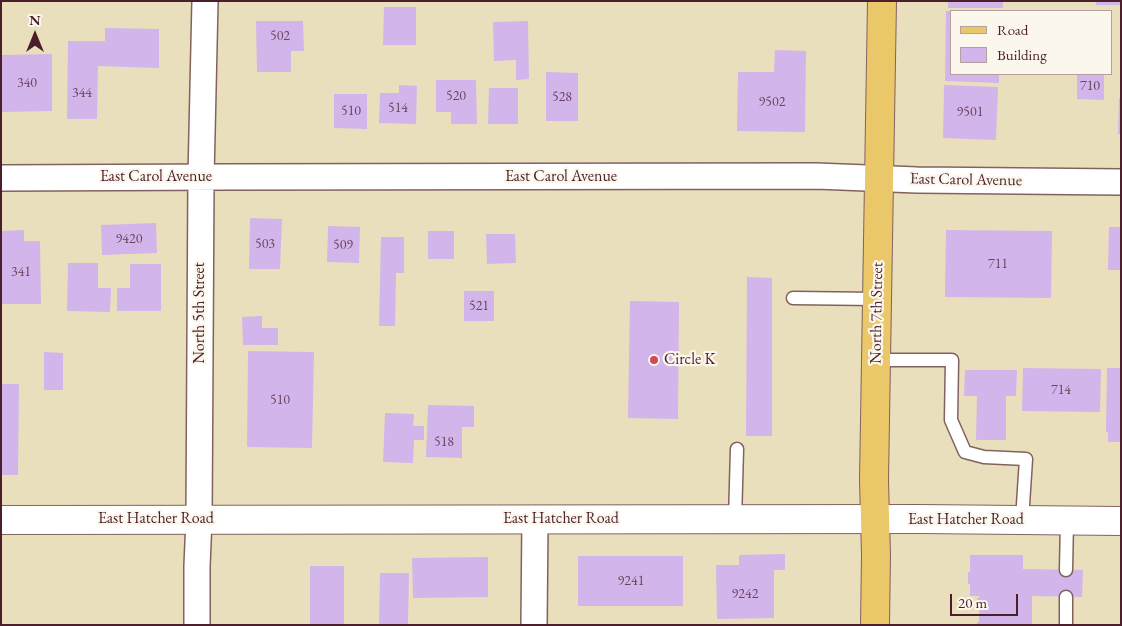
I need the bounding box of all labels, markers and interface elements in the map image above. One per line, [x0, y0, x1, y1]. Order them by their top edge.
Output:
north arrow [10, 10, 60, 60]
legend [950, 10, 1112, 75]
text: N [29, 11, 41, 29]
text: Road [997, 20, 1028, 39]
house number: 502 [270, 28, 290, 44]
text: Building [997, 45, 1047, 64]
house number: 340 [17, 75, 37, 91]
house number: 710 [1080, 78, 1100, 94]
house number: 344 [72, 85, 92, 101]
house number: 520 [446, 88, 466, 104]
house number: 528 [552, 89, 572, 105]
house number: 9502 [759, 94, 785, 110]
house number: 514 [388, 100, 408, 116]
house number: 510 [341, 103, 361, 119]
house number: 9501 [957, 104, 983, 120]
street label: East Carol Avenue [100, 167, 212, 187]
street label: East Carol Avenue [505, 167, 617, 187]
street label: East Carol Avenue [910, 169, 1022, 191]
house number: 9420 [116, 231, 142, 247]
house number: 503 [255, 236, 275, 252]
house number: 509 [333, 237, 353, 253]
house number: 711 [988, 256, 1008, 272]
street label: North 5th Street [190, 262, 210, 364]
street label: North 7th Street [867, 262, 887, 364]
house number: 341 [11, 264, 31, 280]
house number: 521 [469, 298, 489, 314]
place label: Circle K [664, 350, 715, 370]
marker: Circle K [648, 354, 660, 366]
house number: 714 [1051, 382, 1071, 398]
house number: 510 [270, 392, 290, 408]
house number: 518 [434, 434, 454, 450]
street label: East Hatcher Road [98, 509, 214, 529]
street label: East Hatcher Road [503, 509, 619, 529]
street label: East Hatcher Road [908, 510, 1024, 530]
house number: 9241 [618, 573, 644, 589]
scale bar [952, 584, 1020, 616]
house number: 9242 [732, 586, 758, 602]
text: 20 m [958, 593, 987, 612]

